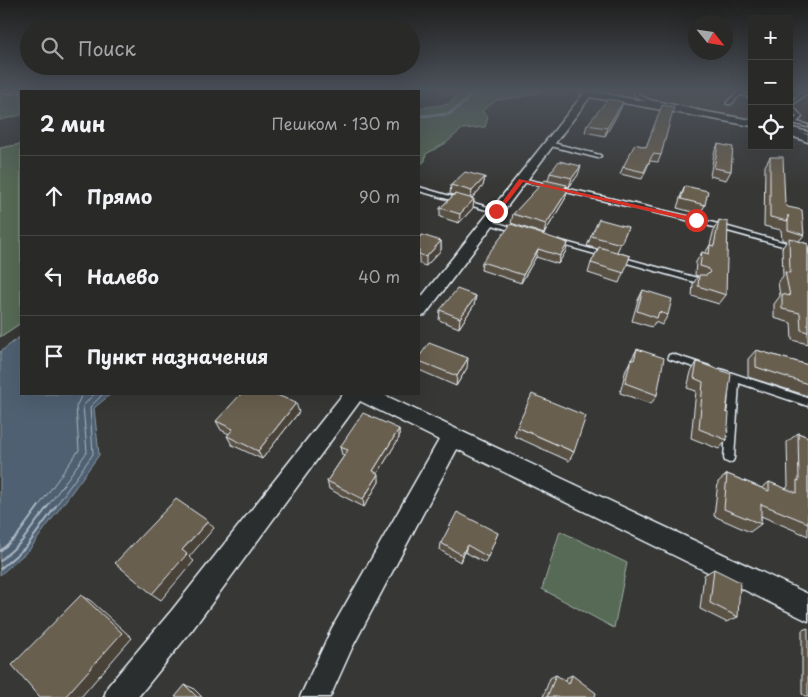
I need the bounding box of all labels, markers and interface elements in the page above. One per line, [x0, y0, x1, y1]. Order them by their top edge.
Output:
north arrow [688, 15, 733, 60]
map controls [748, 15, 793, 150]
button: + [748, 15, 793, 60]
search box [20, 20, 420, 75]
icon: search [38, 34, 66, 62]
text: Поиск [78, 34, 136, 62]
button: − [748, 60, 793, 105]
button: locate [748, 105, 793, 150]
text: 2 мин [40, 107, 105, 139]
text: Пешком · 130 m [272, 111, 400, 135]
icon: ahead [40, 182, 68, 210]
text: Прямо [87, 182, 152, 210]
text: 90 m [359, 184, 400, 208]
route end [485, 200, 508, 223]
route start [685, 209, 708, 232]
icon: left [40, 262, 68, 290]
text: Налево [87, 262, 159, 290]
text: 40 m [358, 264, 400, 288]
icon: arrive [40, 342, 68, 370]
text: Пункт назначения [87, 342, 268, 370]

